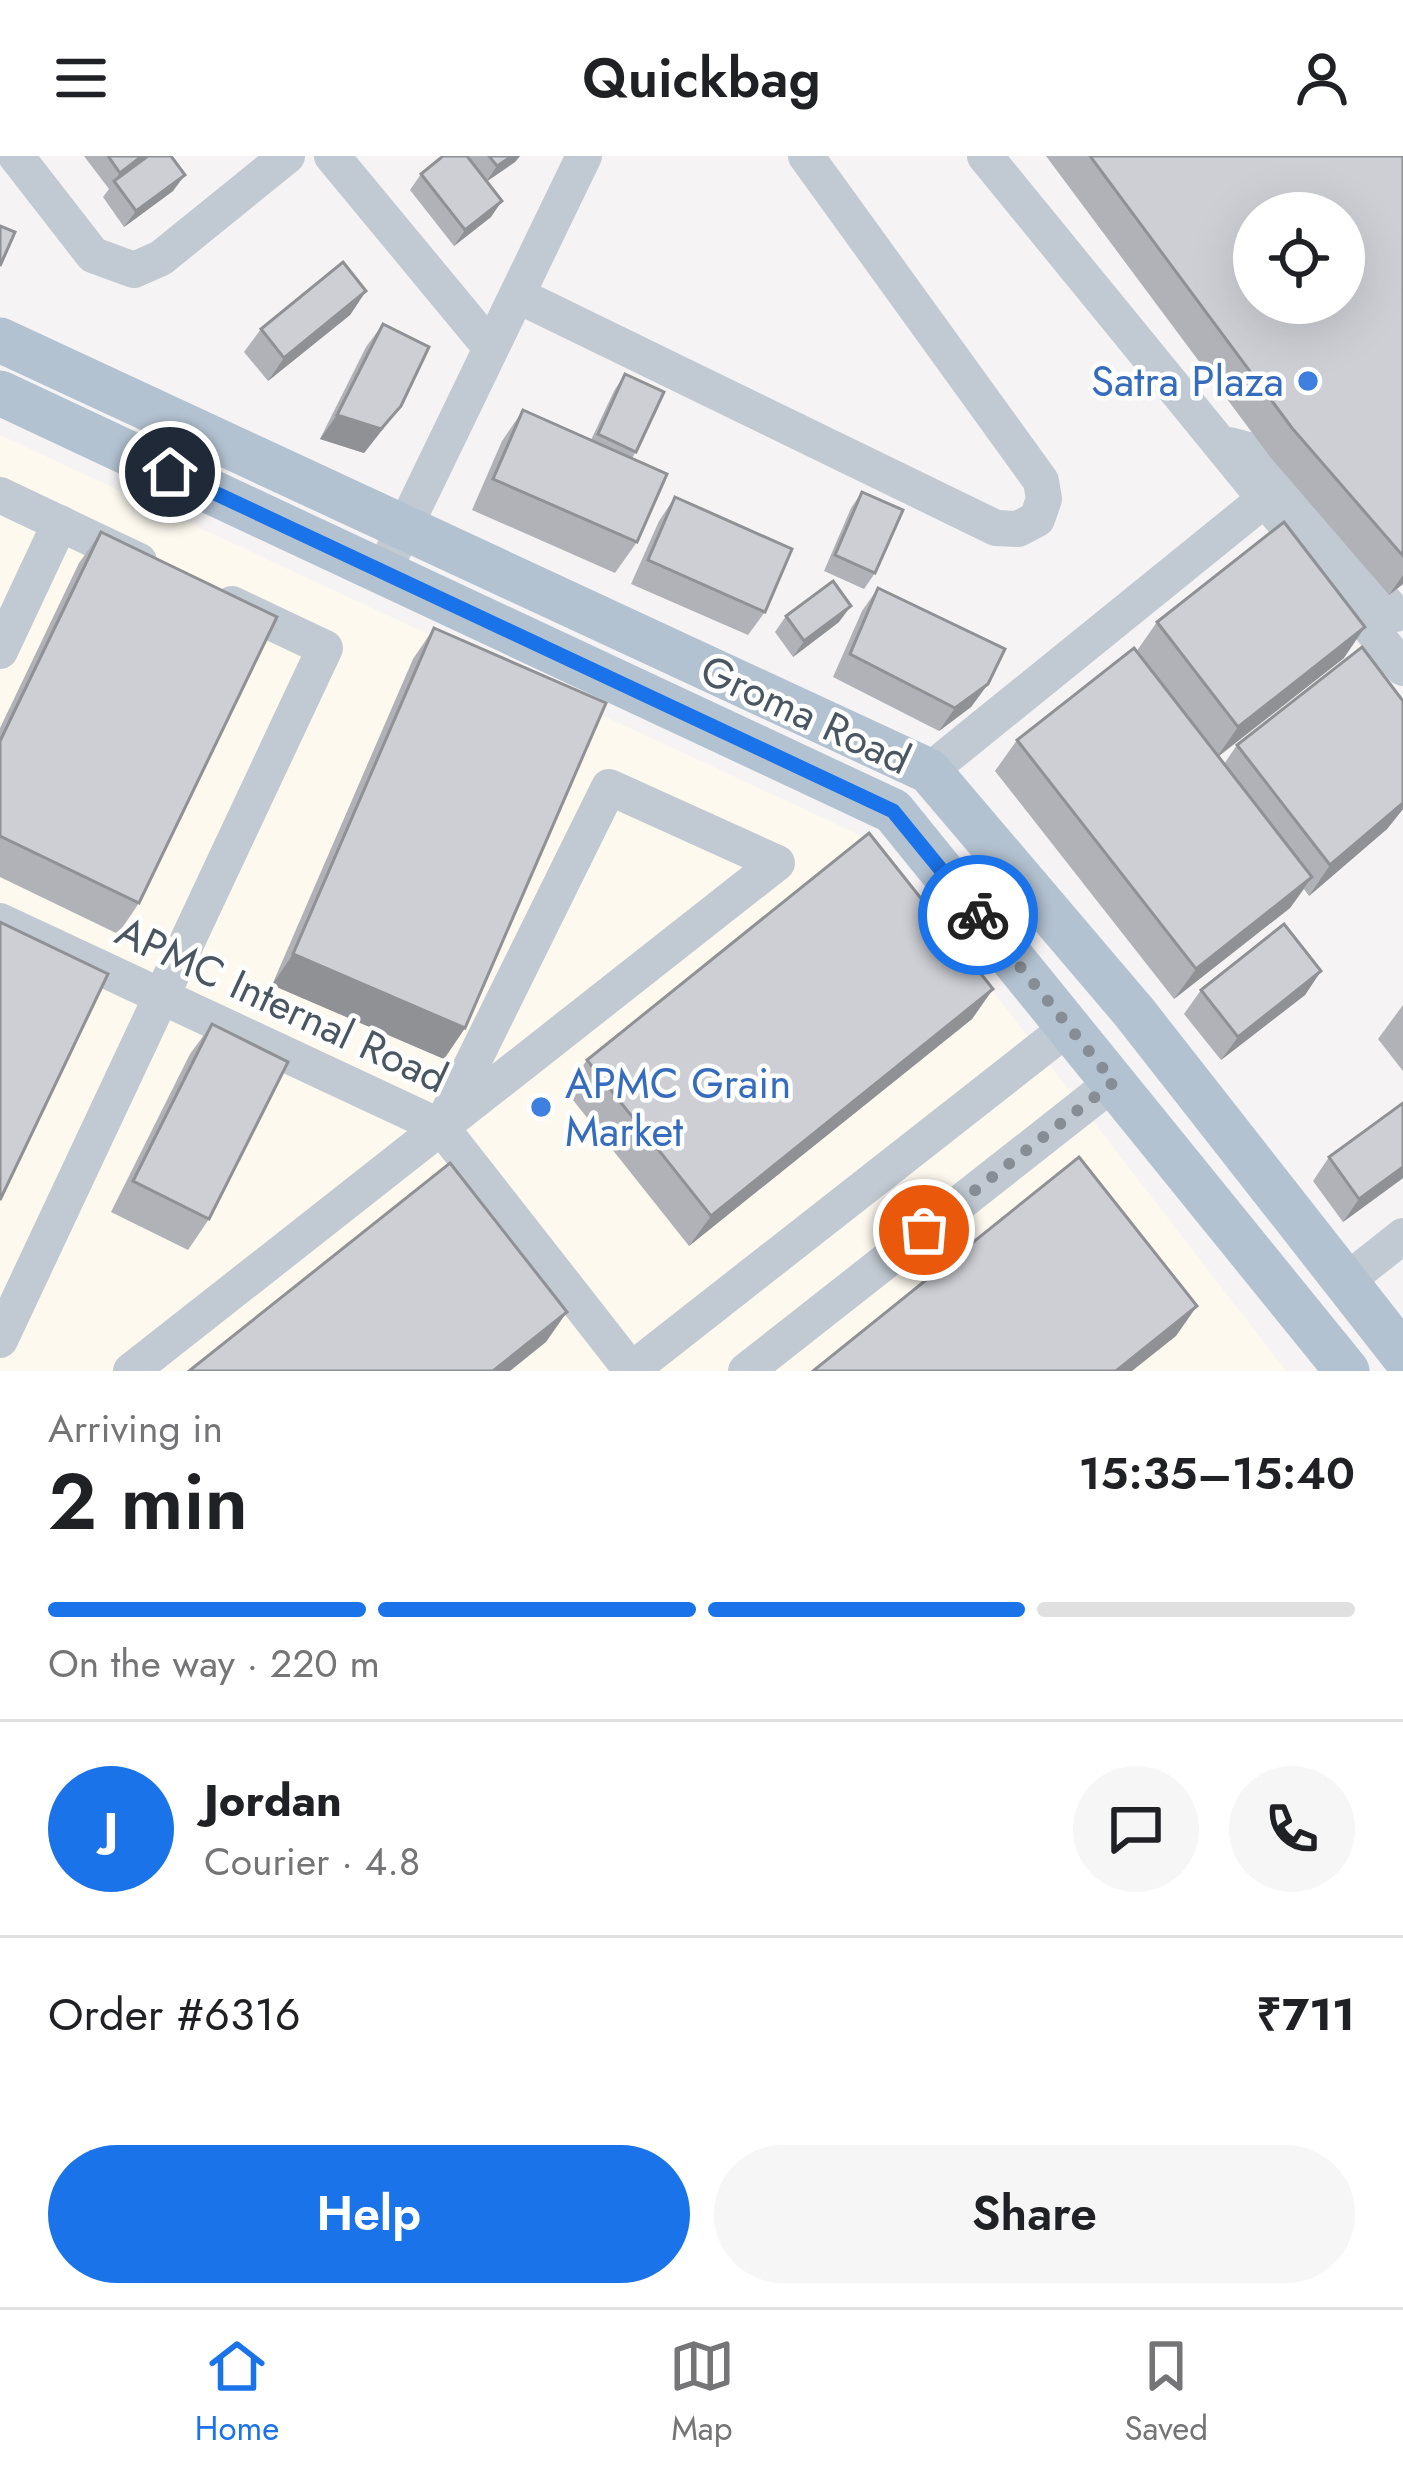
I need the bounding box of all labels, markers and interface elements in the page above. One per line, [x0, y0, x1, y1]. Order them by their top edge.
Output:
text: Quickbag [582, 39, 821, 117]
icon: menu [48, 45, 114, 111]
icon: person [1289, 45, 1355, 111]
map controls [1233, 192, 1365, 324]
button: locate [1233, 192, 1365, 324]
place label: Satra Plaza [1091, 351, 1284, 412]
marker: Satra Plaza [1295, 368, 1321, 394]
pin [119, 421, 221, 523]
icon: home [137, 439, 203, 505]
street label: Groma Road [691, 639, 921, 790]
courier [918, 855, 1038, 975]
icon: bike [945, 882, 1011, 948]
street label: APMC Internal Road [106, 901, 458, 1108]
place label: APMC Grain Market [565, 1053, 791, 1162]
marker: APMC Grain Market [528, 1094, 554, 1120]
pin [873, 1179, 975, 1281]
icon: bag [891, 1197, 957, 1263]
text: Arriving in [48, 1400, 223, 1457]
text: 15:35–15:40 [1079, 1441, 1355, 1506]
text: 2 min [48, 1446, 248, 1558]
text: On the way · 220 m [48, 1635, 380, 1692]
button: chat [1073, 1766, 1199, 1892]
button: phone [1229, 1766, 1355, 1892]
text: Jordan [204, 1768, 342, 1833]
text: J [104, 1796, 118, 1861]
text: Courier · 4.8 [204, 1833, 420, 1890]
text: Order #6316 [48, 1982, 301, 2047]
text: ₹711 [1256, 1982, 1355, 2047]
button: Help [48, 2145, 690, 2283]
button: Share [714, 2145, 1355, 2283]
tab: Home [195, 2333, 279, 2452]
tab: Map [669, 2333, 735, 2452]
tab: Saved [1125, 2333, 1208, 2452]

